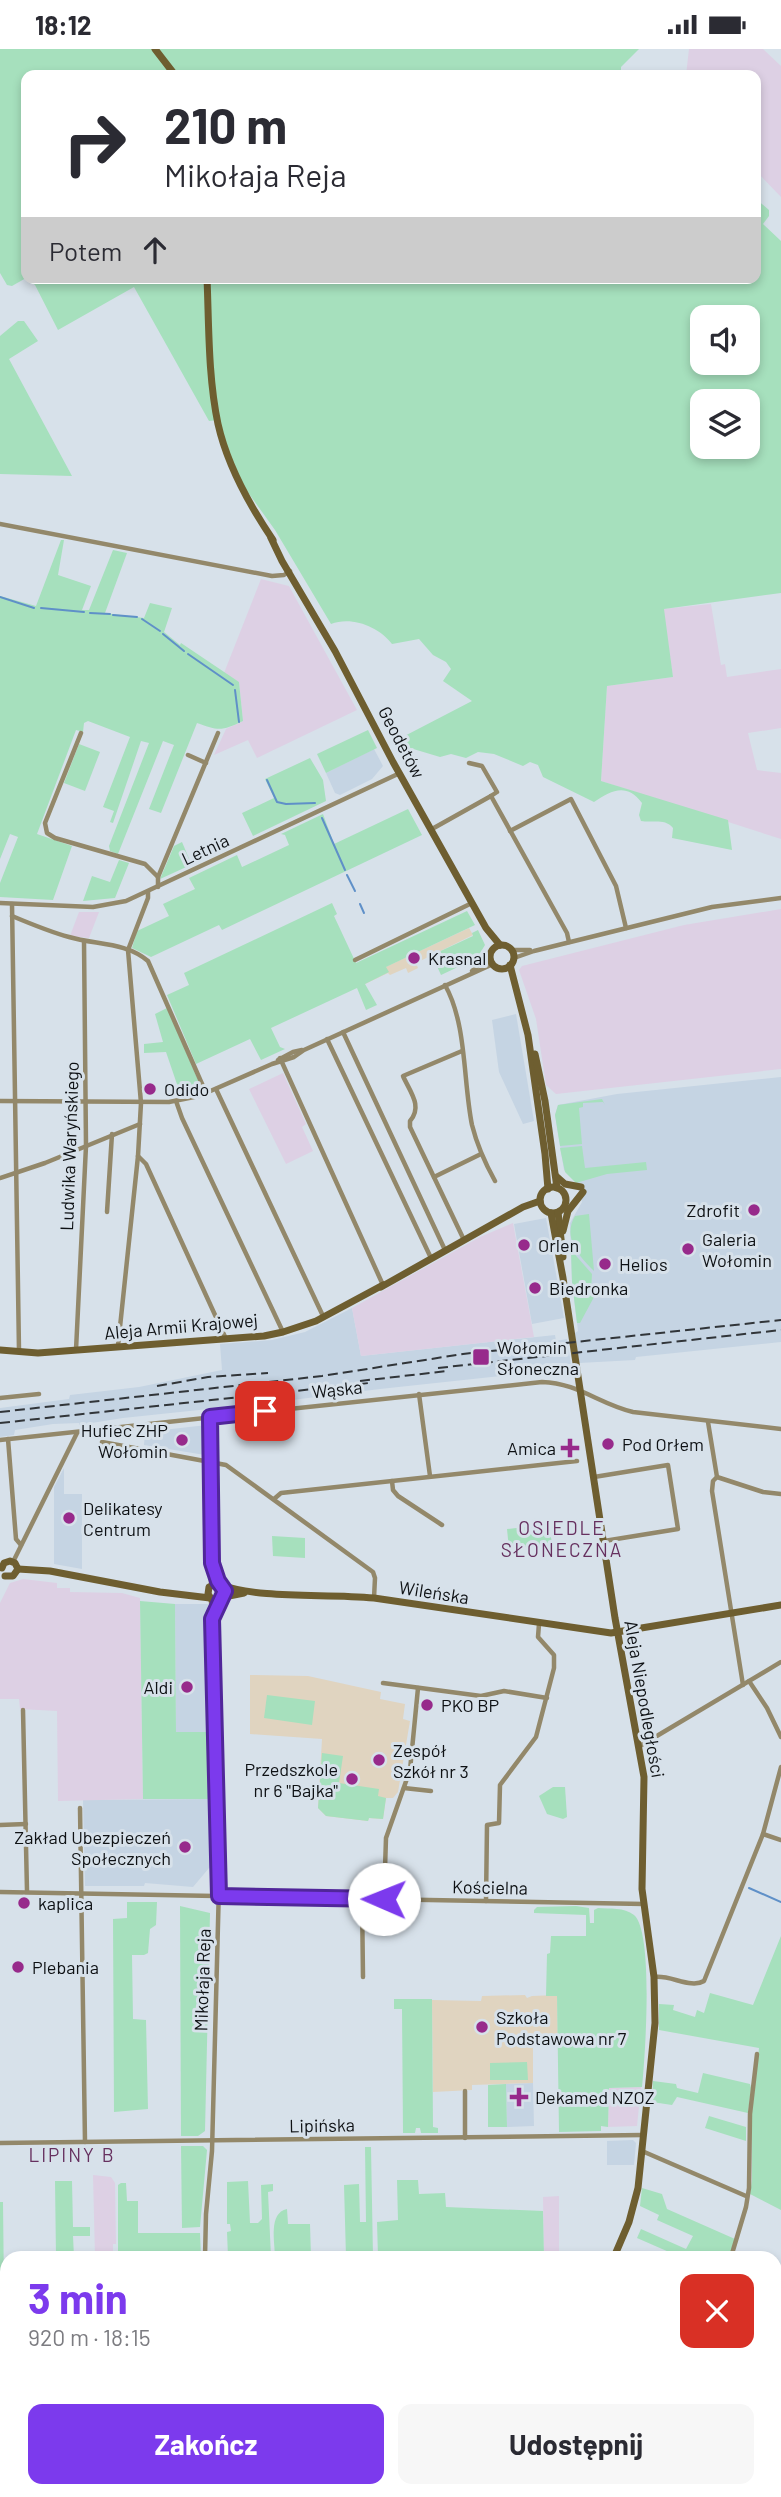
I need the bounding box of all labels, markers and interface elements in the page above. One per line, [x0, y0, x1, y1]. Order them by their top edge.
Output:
text: 18:12 [35, 9, 92, 40]
text: 210 m [164, 95, 287, 154]
icon: right [49, 98, 140, 189]
text: Mikołaja Reja [164, 155, 347, 193]
icon: ahead [136, 231, 174, 269]
text: Potem [49, 235, 122, 266]
map controls [690, 305, 760, 459]
button: sound [690, 305, 760, 375]
button: layers [690, 389, 760, 459]
street label: Geodetów [374, 702, 430, 782]
street label: Letnia [178, 829, 232, 869]
place label: Krasnal [428, 947, 486, 969]
marker: Krasnal [406, 950, 422, 966]
street label: Ludwika Waryńskiego [55, 1061, 83, 1231]
place label: Odido [164, 1078, 209, 1100]
marker: Odido [142, 1081, 158, 1097]
place label: Zdrofit [686, 1199, 740, 1221]
marker: Zdrofit [746, 1202, 762, 1218]
place label: Galeria Wołomin [702, 1228, 772, 1271]
place label: Orlen [538, 1234, 579, 1256]
marker: Orlen [516, 1237, 532, 1253]
marker: Galeria Wołomin [680, 1241, 696, 1257]
place label: Helios [619, 1253, 668, 1275]
marker: Helios [597, 1256, 613, 1272]
place label: Biedronka [549, 1277, 628, 1299]
marker: Biedronka [527, 1280, 543, 1296]
street label: Aleja Armii Krajowej [103, 1308, 259, 1344]
place label: Wołomin Słoneczna [497, 1336, 579, 1379]
marker: Wołomin Słoneczna [471, 1347, 491, 1367]
street label: Wąska [311, 1375, 363, 1403]
pin [235, 1381, 295, 1441]
icon: arrive [246, 1392, 284, 1430]
place label: Hufiec ZHP Wołomin [81, 1419, 168, 1462]
marker: Hufiec ZHP Wołomin [174, 1432, 190, 1448]
place label: Pod Orłem [622, 1433, 704, 1455]
marker: Pod Orłem [600, 1436, 616, 1452]
place label: Amica [507, 1437, 556, 1459]
marker: Amica [562, 1440, 578, 1456]
place label: Delikatesy Centrum [83, 1497, 163, 1540]
marker: Delikatesy Centrum [61, 1510, 77, 1526]
district label: OSIEDLE SŁONECZNA [501, 1516, 623, 1561]
street label: Wileńska [397, 1576, 471, 1608]
street label: Aleja Niepodległości [620, 1618, 670, 1780]
place label: Aldi [144, 1676, 173, 1698]
marker: Aldi [179, 1679, 195, 1695]
place label: PKO BP [441, 1694, 499, 1716]
marker: PKO BP [419, 1697, 435, 1713]
place label: Zespół Szkół nr 3 [393, 1739, 469, 1782]
marker: Zespół Szkół nr 3 [371, 1752, 387, 1768]
place label: Przedszkole nr 6 "Bajka" [244, 1758, 338, 1801]
marker: Przedszkole nr 6 "Bajka" [344, 1771, 360, 1787]
place label: Zakład Ubezpieczeń Społecznych [14, 1826, 171, 1869]
marker: Zakład Ubezpieczeń Społecznych [177, 1839, 193, 1855]
position arrow [347, 1862, 421, 1936]
street label: Kościelna [452, 1875, 528, 1899]
place label: kaplica [38, 1892, 93, 1914]
marker: kaplica [16, 1895, 32, 1911]
street label: Mikołaja Reja [189, 1928, 215, 2032]
place label: Plebania [32, 1956, 99, 1978]
marker: Plebania [10, 1959, 26, 1975]
place label: Szkoła Podstawowa nr 7 [496, 2006, 627, 2049]
marker: Szkoła Podstawowa nr 7 [474, 2019, 490, 2035]
place label: Dekamed NZOZ [535, 2086, 655, 2108]
marker: Dekamed NZOZ [509, 2087, 529, 2107]
street label: Lipińska [289, 2113, 355, 2137]
district label: LIPINY B [28, 2143, 116, 2166]
text: 3 min [28, 2272, 128, 2322]
button: close [680, 2274, 754, 2348]
text: 920 m · 18:15 [28, 2323, 151, 2351]
button: Zakończ [28, 2404, 384, 2484]
button: Udostępnij [398, 2404, 754, 2484]

